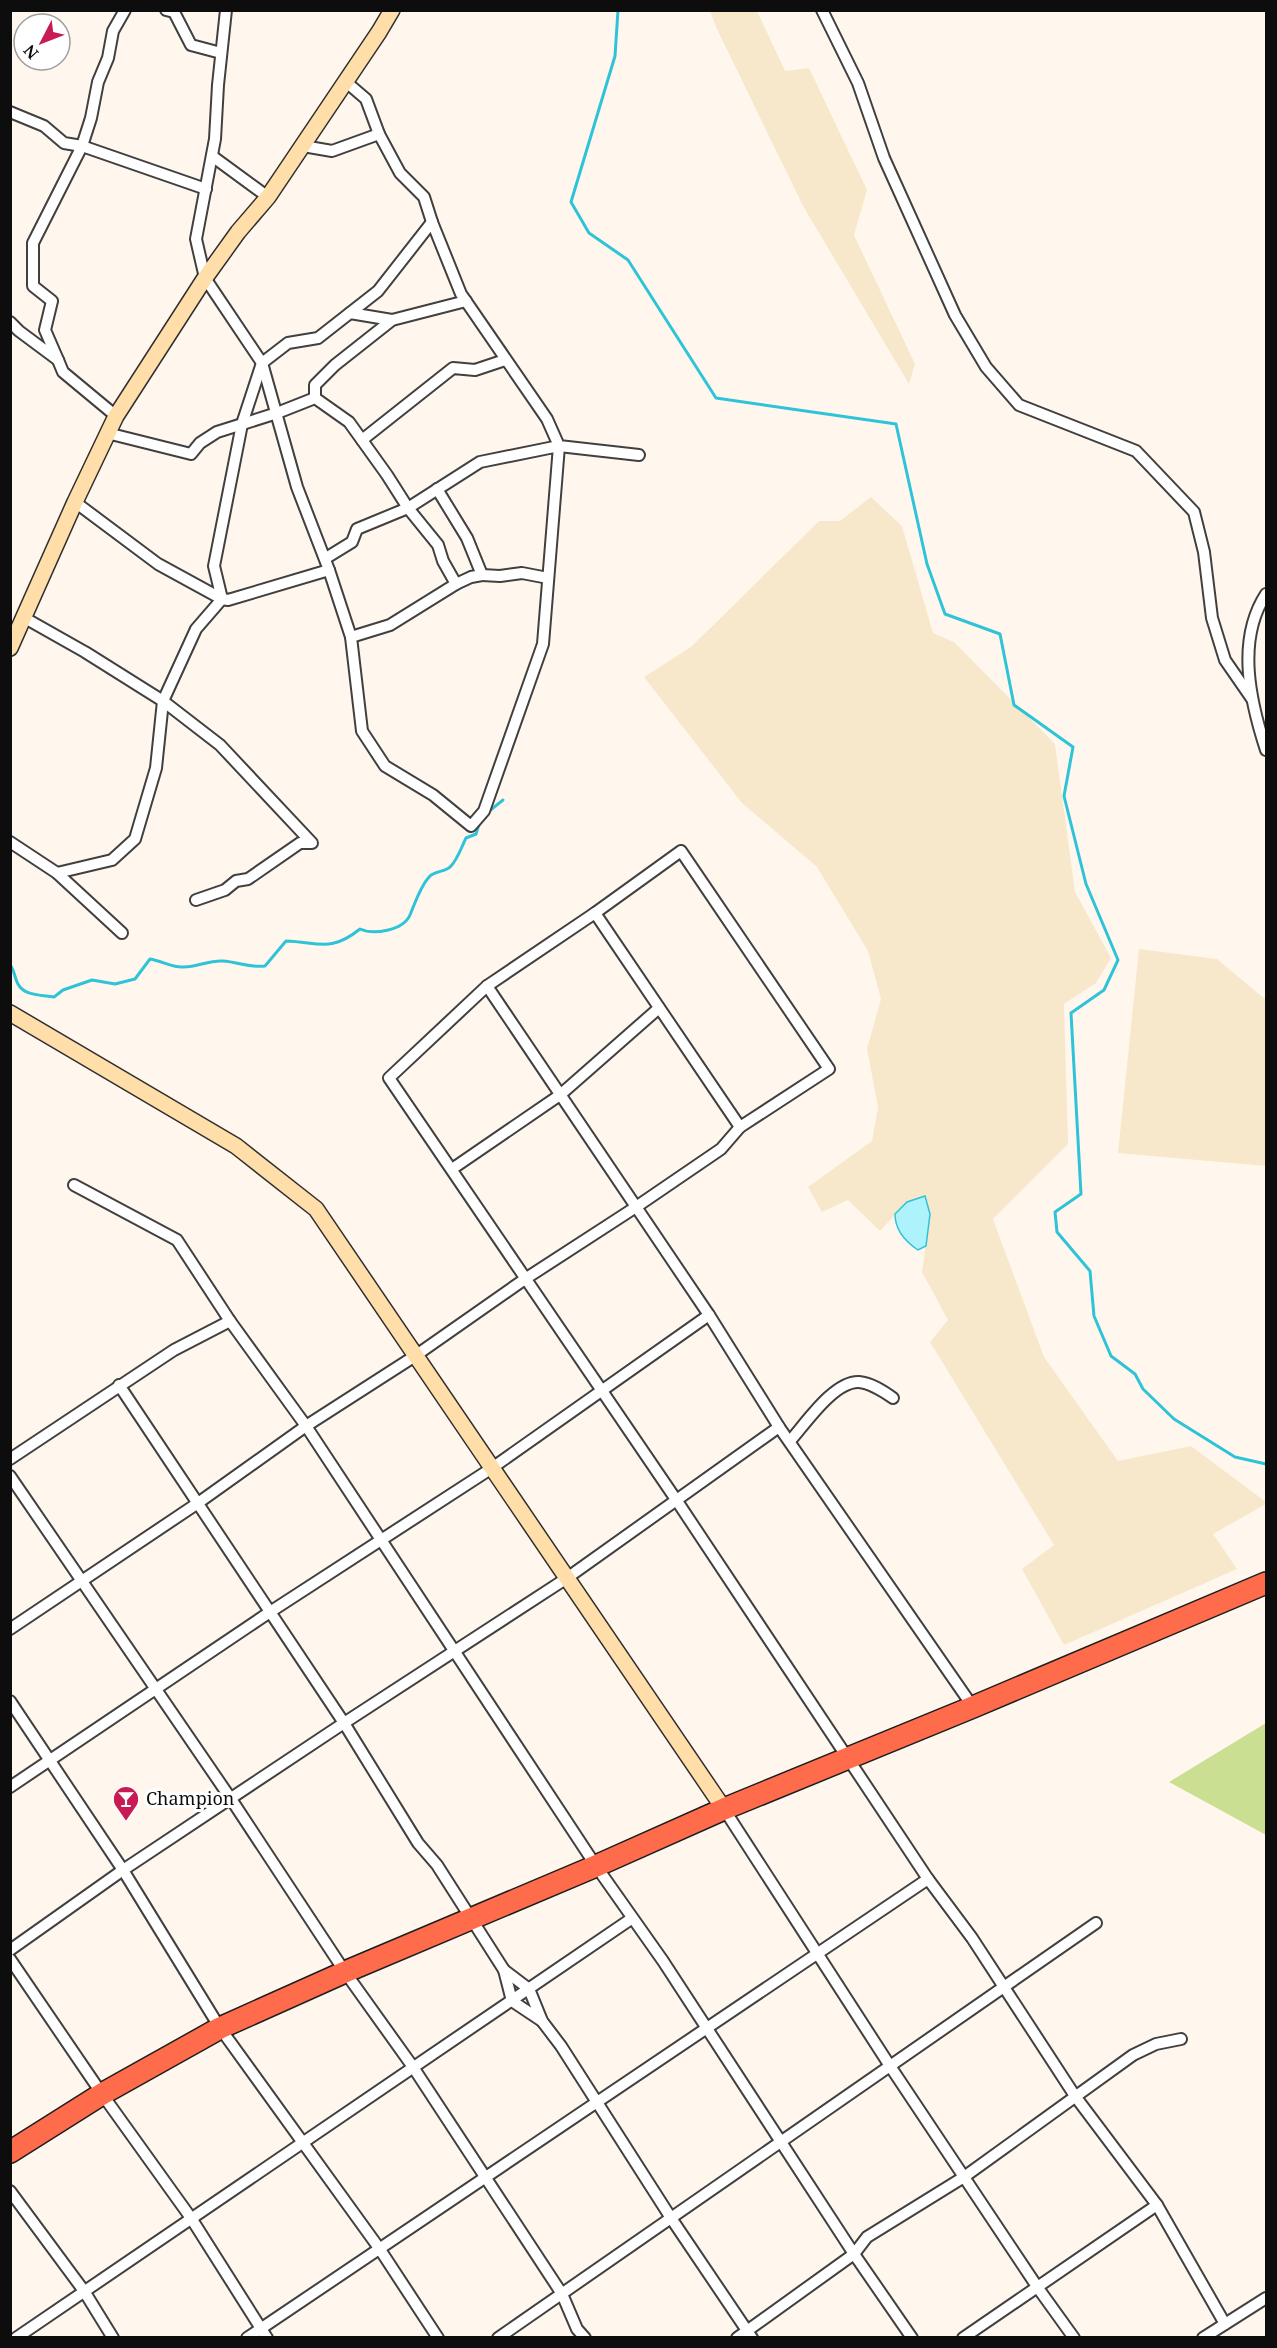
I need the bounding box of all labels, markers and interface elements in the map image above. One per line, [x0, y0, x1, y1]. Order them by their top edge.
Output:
north arrow [12, 12, 72, 72]
text: N [18, 40, 43, 64]
bar icon: Champion [111, 1784, 141, 1822]
place label: Champion [146, 1786, 235, 1810]

